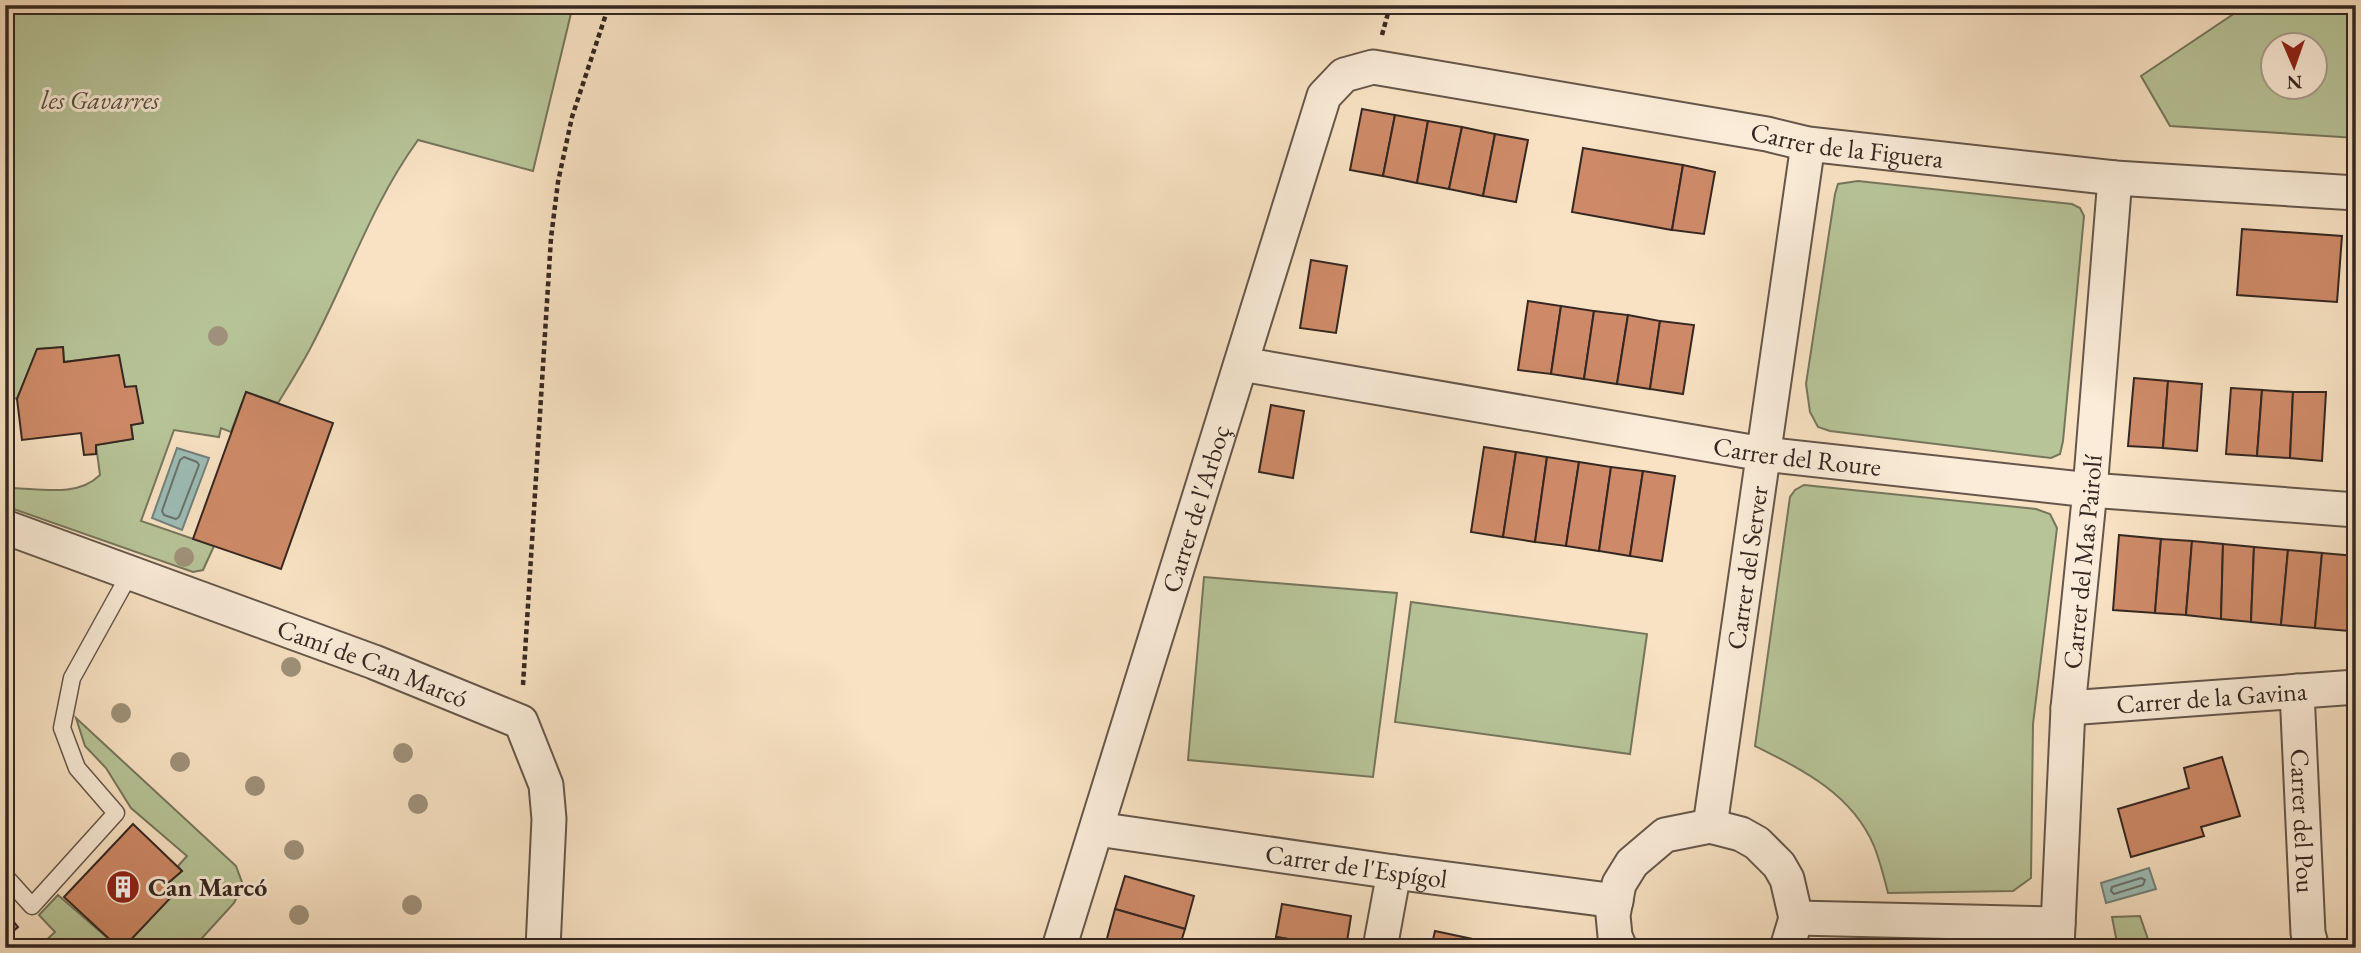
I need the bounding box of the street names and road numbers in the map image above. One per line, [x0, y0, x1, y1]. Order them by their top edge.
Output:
street label: Carrer de la Figuera [1748, 115, 1946, 176]
street label: Carrer de l'Arboç [1154, 421, 1238, 597]
street label: Carrer del Roure [1711, 429, 1883, 484]
street label: Carrer del Mas Pairolí [2055, 453, 2110, 671]
street label: Carrer del Server [1719, 483, 1776, 652]
street label: Camí de Can Marcó [273, 611, 473, 716]
street label: Carrer de la Gavina [2115, 674, 2309, 721]
street label: Carrer del Pou [2283, 748, 2323, 894]
street label: Carrer de l'Espígol [1263, 837, 1449, 896]

